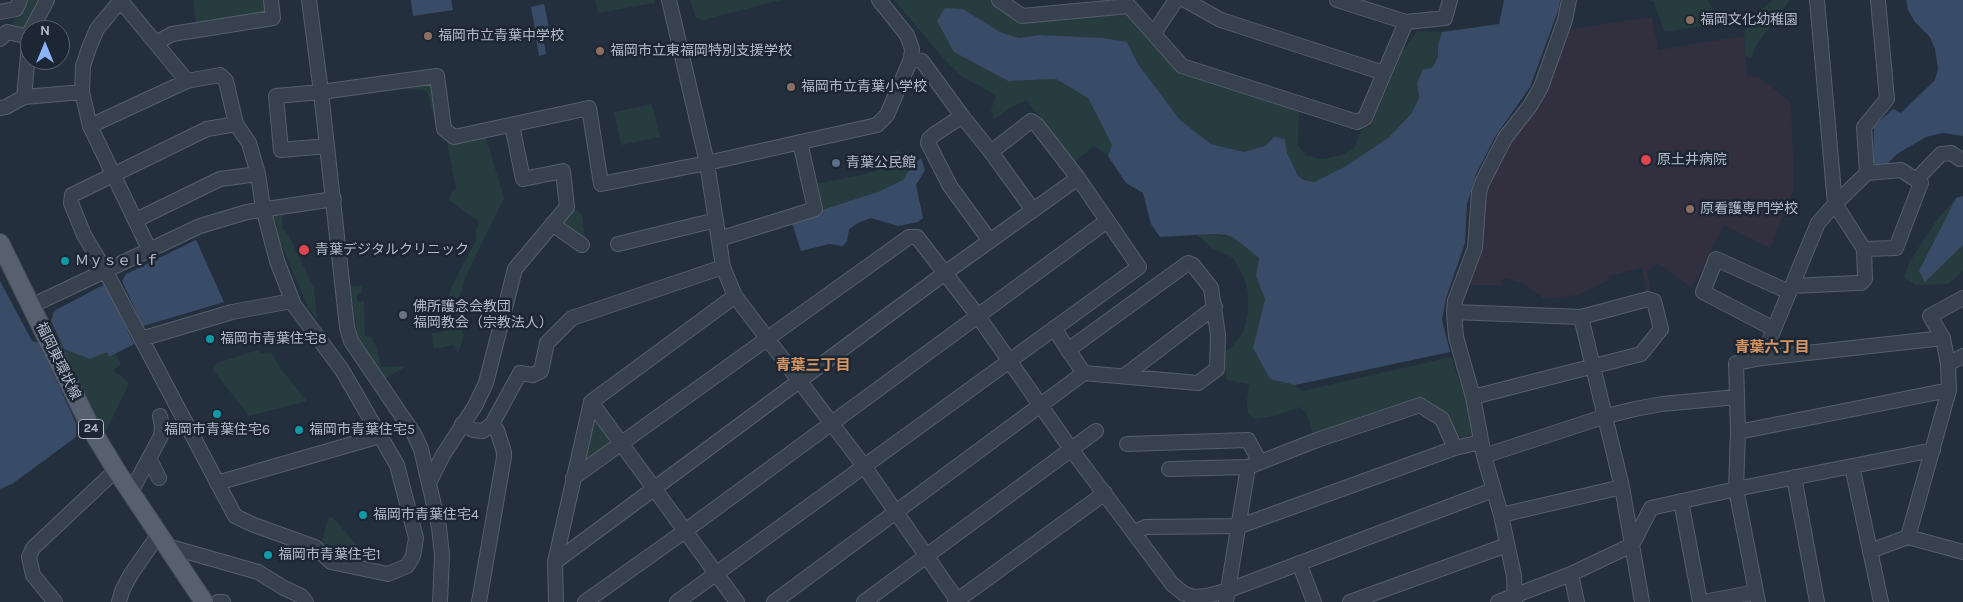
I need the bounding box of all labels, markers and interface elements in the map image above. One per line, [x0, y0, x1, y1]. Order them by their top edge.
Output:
place label: 福岡文化幼稚園 [1700, 12, 1798, 28]
marker: 福岡文化幼稚園 [1684, 14, 1696, 26]
north arrow [20, 20, 70, 70]
text: N [40, 22, 50, 39]
place label: 福岡市立青葉中学校 [438, 28, 564, 44]
marker: 福岡市立青葉中学校 [422, 30, 434, 42]
place label: 福岡市立東福岡特別支援学校 [610, 43, 792, 59]
marker: 福岡市立東福岡特別支援学校 [594, 45, 606, 57]
place label: 福岡市立青葉小学校 [801, 79, 927, 95]
marker: 福岡市立青葉小学校 [785, 81, 797, 93]
place label: 原土井病院 [1657, 152, 1727, 168]
marker: 原土井病院 [1639, 153, 1653, 167]
place label: 青葉公民館 [846, 155, 916, 171]
marker: 青葉公民館 [830, 157, 842, 169]
place label: 原看護専門学校 [1700, 201, 1798, 217]
marker: 原看護専門学校 [1684, 203, 1696, 215]
place label: 青葉デジタルクリニック [315, 242, 469, 258]
marker: 青葉デジタルクリニック [297, 243, 311, 257]
place label: Ｍｙｓｅｌｆ [75, 253, 159, 269]
marker: Ｍｙｓｅｌｆ [59, 255, 71, 267]
place label: 佛所護念会教団 福岡教会（宗教法人） [413, 299, 553, 332]
marker: 佛所護念会教団 福岡教会（宗教法人） [397, 309, 409, 321]
street label: 福岡東環状線 [32, 320, 84, 402]
place label: 福岡市青葉住宅8 [220, 331, 327, 347]
marker: 福岡市青葉住宅8 [204, 333, 216, 345]
district label: 青葉六丁目 [1735, 339, 1809, 357]
district label: 青葉三丁目 [776, 357, 850, 375]
marker: 福岡市青葉住宅6 [211, 408, 223, 420]
road number: 24 [78, 419, 104, 438]
place label: 福岡市青葉住宅6 [164, 422, 270, 438]
place label: 福岡市青葉住宅5 [309, 422, 415, 438]
marker: 福岡市青葉住宅5 [293, 424, 305, 436]
place label: 福岡市青葉住宅4 [373, 507, 479, 523]
marker: 福岡市青葉住宅4 [357, 509, 369, 521]
place label: 福岡市青葉住宅1 [278, 547, 381, 563]
marker: 福岡市青葉住宅1 [262, 549, 274, 561]

